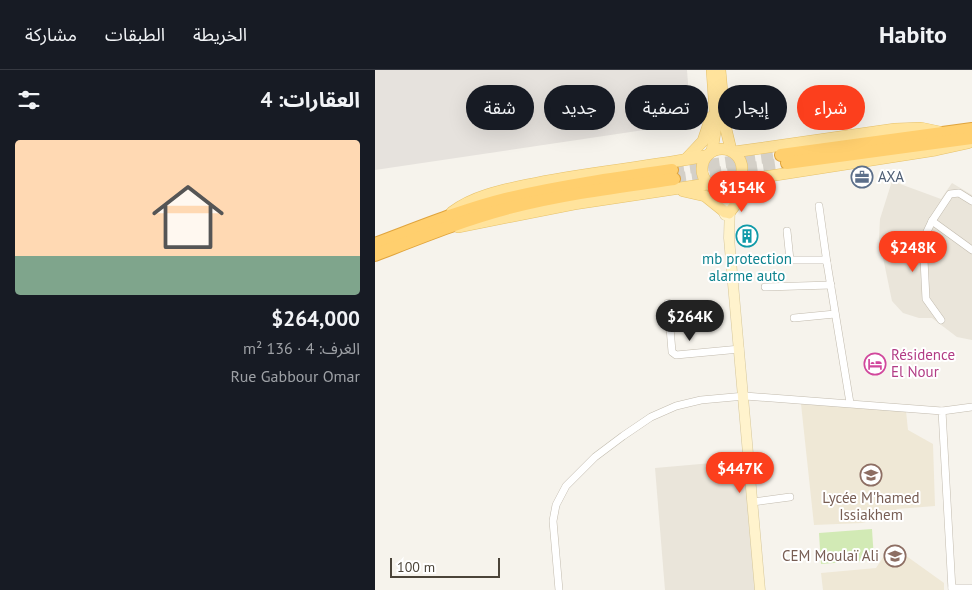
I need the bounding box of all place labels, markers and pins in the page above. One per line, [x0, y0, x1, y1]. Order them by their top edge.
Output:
office icon: AXA [850, 165, 874, 189]
place label: AXA [878, 167, 904, 186]
pin: $154K [707, 170, 777, 213]
building icon: mb protection alarme auto [735, 224, 759, 248]
pin: $248K [878, 230, 948, 273]
place label: mb protection alarme auto [702, 249, 792, 285]
pin: $264K [655, 300, 725, 342]
place label: Résidence El Nour [891, 345, 955, 381]
hotel icon: Résidence El Nour [863, 352, 887, 376]
pin: $447K [705, 452, 775, 494]
school or university icon: Lycée M'hamed Issiakhem [859, 463, 883, 487]
place label: Lycée M'hamed Issiakhem [822, 488, 920, 524]
school or university icon: CEM Moulaï Ali [883, 544, 907, 568]
place label: CEM Moulaï Ali [782, 546, 879, 565]

